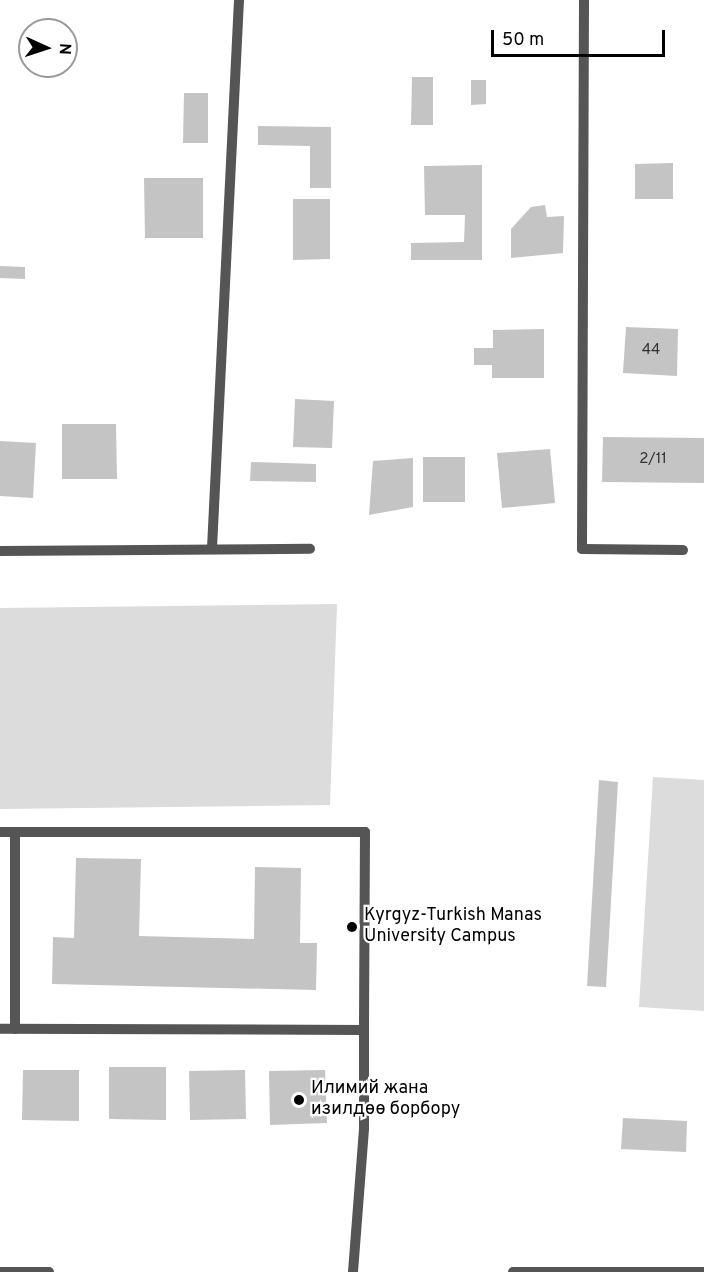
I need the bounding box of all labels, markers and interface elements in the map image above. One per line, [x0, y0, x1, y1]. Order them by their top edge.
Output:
north arrow [18, 18, 78, 78]
scale bar [494, 18, 668, 56]
text: 50 m [502, 29, 544, 52]
text: N [54, 43, 74, 55]
house number: 44 [642, 342, 660, 360]
house number: 2/11 [639, 451, 667, 469]
place label: Kyrgyz-Turkish Manas University Campus [364, 906, 542, 948]
marker: Kyrgyz-Turkish Manas University Campus [345, 920, 359, 934]
place label: Илимий жана изилдөө борбору [311, 1079, 460, 1122]
marker: Илимий жана изилдөө борбору [292, 1093, 306, 1107]

